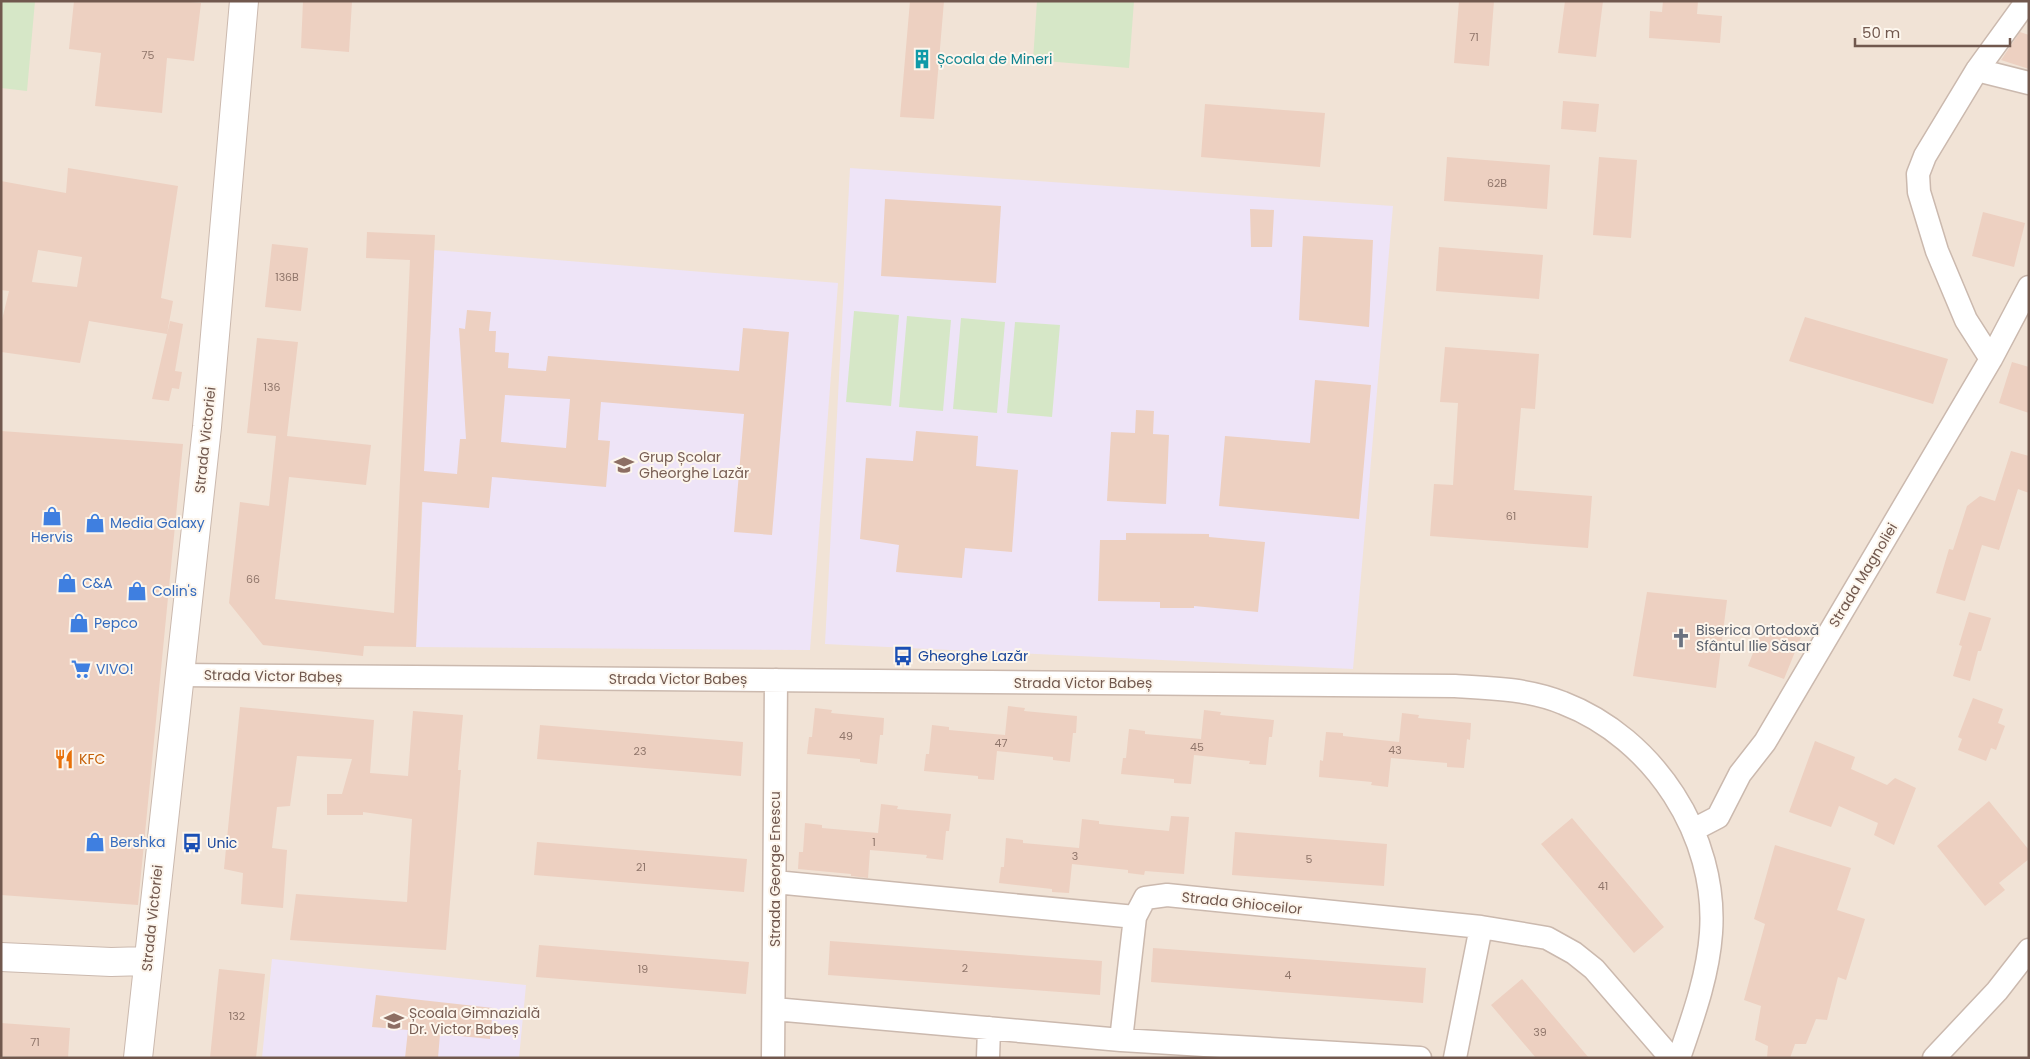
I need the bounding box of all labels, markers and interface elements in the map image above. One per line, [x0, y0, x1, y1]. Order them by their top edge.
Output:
scale bar [1855, 15, 2010, 47]
text: 50 m [1862, 22, 1900, 43]
house number: 71 [1469, 29, 1479, 45]
house number: 75 [142, 47, 155, 63]
building icon: Școala de Mineri [911, 48, 933, 70]
place label: Școala de Mineri [937, 49, 1052, 69]
house number: 62B [1487, 175, 1507, 191]
house number: 136B [275, 269, 299, 285]
house number: 136 [264, 379, 281, 395]
street label: Strada Victoriei [189, 386, 221, 494]
place label: Grup Școlar Gheorghe Lazăr [639, 447, 749, 483]
school or university icon: Grup Școlar Gheorghe Lazăr [613, 454, 635, 476]
shop icon: Hervis [41, 505, 63, 527]
house number: 61 [1506, 508, 1516, 524]
shop icon: Media Galaxy [84, 512, 106, 534]
place label: Media Galaxy [110, 513, 205, 533]
street label: Strada Magnoliei [1824, 519, 1902, 631]
place label: Hervis [31, 527, 73, 547]
house number: 66 [246, 571, 260, 587]
shop icon: C&A [56, 572, 78, 594]
place label: C&A [82, 573, 113, 593]
shop icon: Colin's [126, 580, 148, 602]
place label: Colin's [152, 581, 197, 601]
shop icon: Pepco [68, 612, 90, 634]
place label: Pepco [94, 613, 138, 633]
place label: Biserica Ortodoxă Sfântul Ilie Săsar [1696, 620, 1819, 656]
church icon: Biserica Ortodoxă Sfântul Ilie Săsar [1670, 627, 1692, 649]
bus stop icon: Gheorghe Lazăr [892, 645, 914, 667]
place label: Gheorghe Lazăr [918, 646, 1028, 666]
supermarket icon: VIVO! [70, 658, 92, 680]
place label: VIVO! [96, 659, 134, 679]
street label: Strada Victor Babeș [204, 665, 342, 687]
street label: Strada Victor Babeș [609, 669, 747, 689]
street label: Strada Victor Babeș [1014, 673, 1152, 693]
house number: 49 [839, 728, 853, 744]
house number: 47 [995, 735, 1007, 751]
house number: 45 [1190, 739, 1204, 755]
house number: 43 [1388, 742, 1402, 758]
house number: 23 [634, 743, 646, 759]
restaurant icon: KFC [53, 748, 75, 770]
place label: KFC [79, 749, 105, 769]
street label: Strada George Enescu [765, 791, 785, 947]
shop icon: Bershka [84, 831, 106, 853]
place label: Bershka [110, 832, 165, 852]
bus stop icon: Unic [181, 832, 203, 854]
place label: Unic [207, 833, 237, 853]
house number: 1 [872, 834, 876, 850]
house number: 3 [1072, 848, 1078, 864]
house number: 5 [1306, 851, 1313, 867]
house number: 21 [636, 859, 646, 875]
street label: Strada Victoriei [136, 864, 168, 972]
house number: 41 [1598, 878, 1608, 894]
street label: Strada Ghioceilor [1181, 887, 1303, 919]
house number: 2 [962, 960, 968, 976]
house number: 19 [638, 961, 648, 977]
house number: 4 [1285, 967, 1292, 983]
place label: Școala Gimnazială Dr. Victor Babeș [409, 1003, 540, 1039]
house number: 132 [229, 1008, 245, 1024]
school or university icon: Școala Gimnazială Dr. Victor Babeș [383, 1010, 405, 1032]
house number: 39 [1533, 1024, 1547, 1040]
house number: 71 [30, 1034, 40, 1050]

